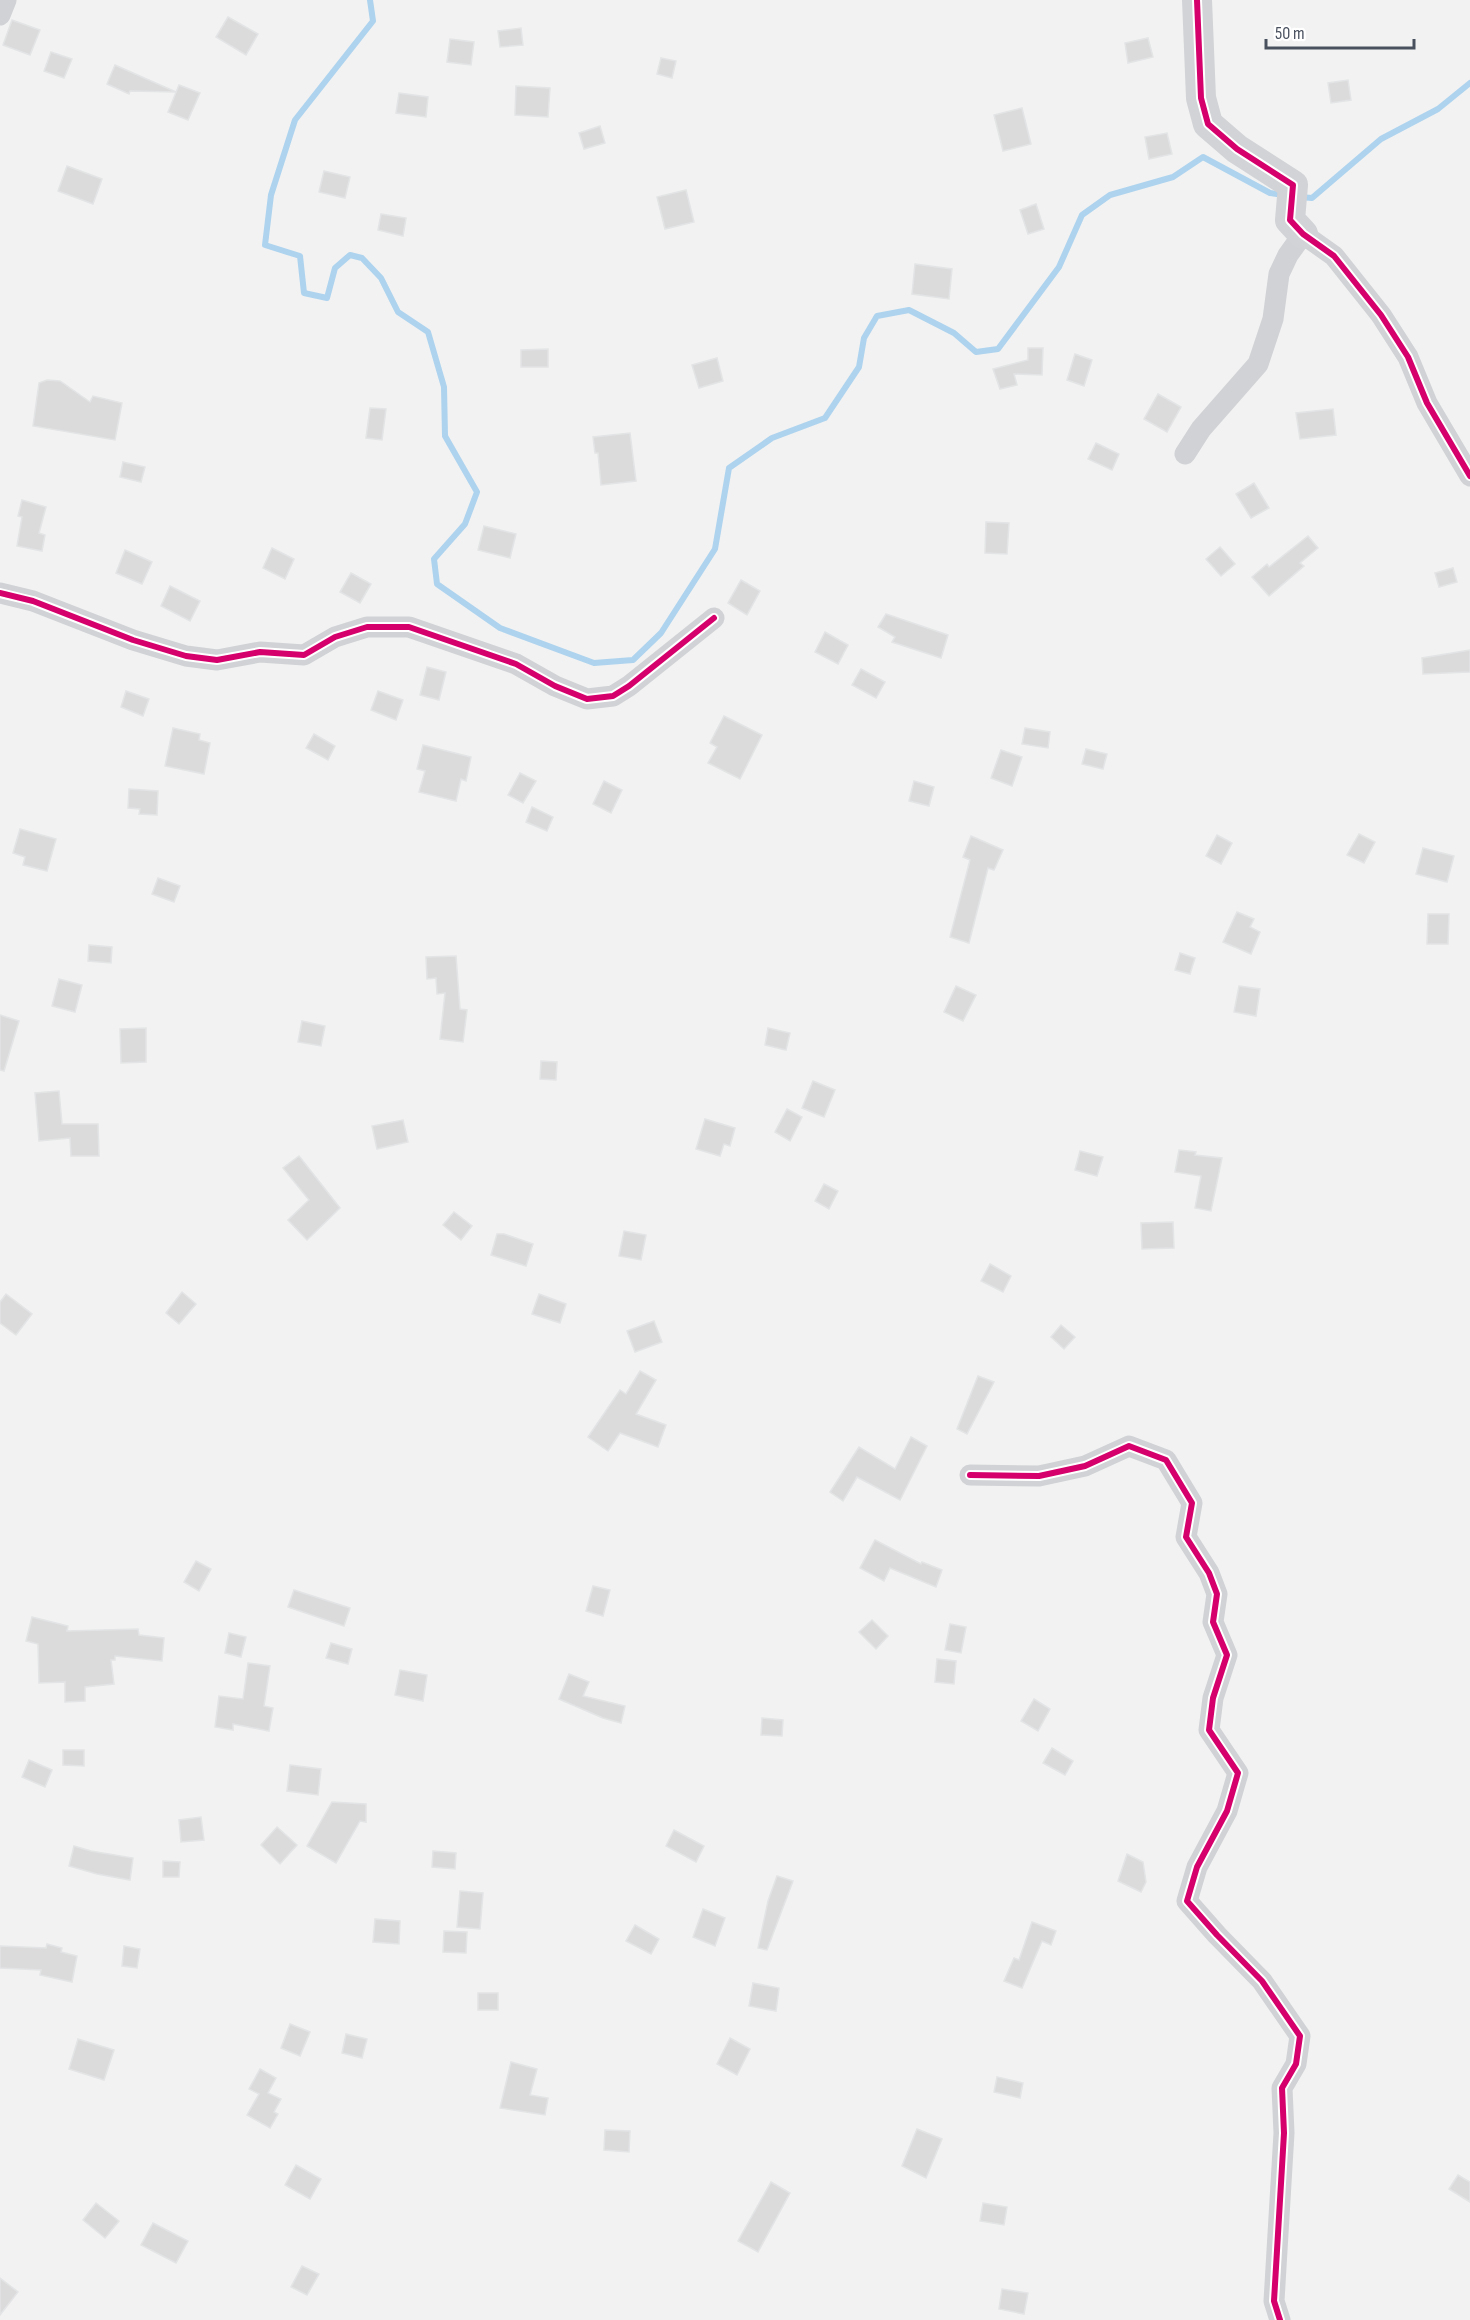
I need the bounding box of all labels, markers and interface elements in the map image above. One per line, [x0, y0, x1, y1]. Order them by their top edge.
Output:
scale bar [1266, 12, 1414, 50]
text: 50 m [1275, 23, 1305, 44]

